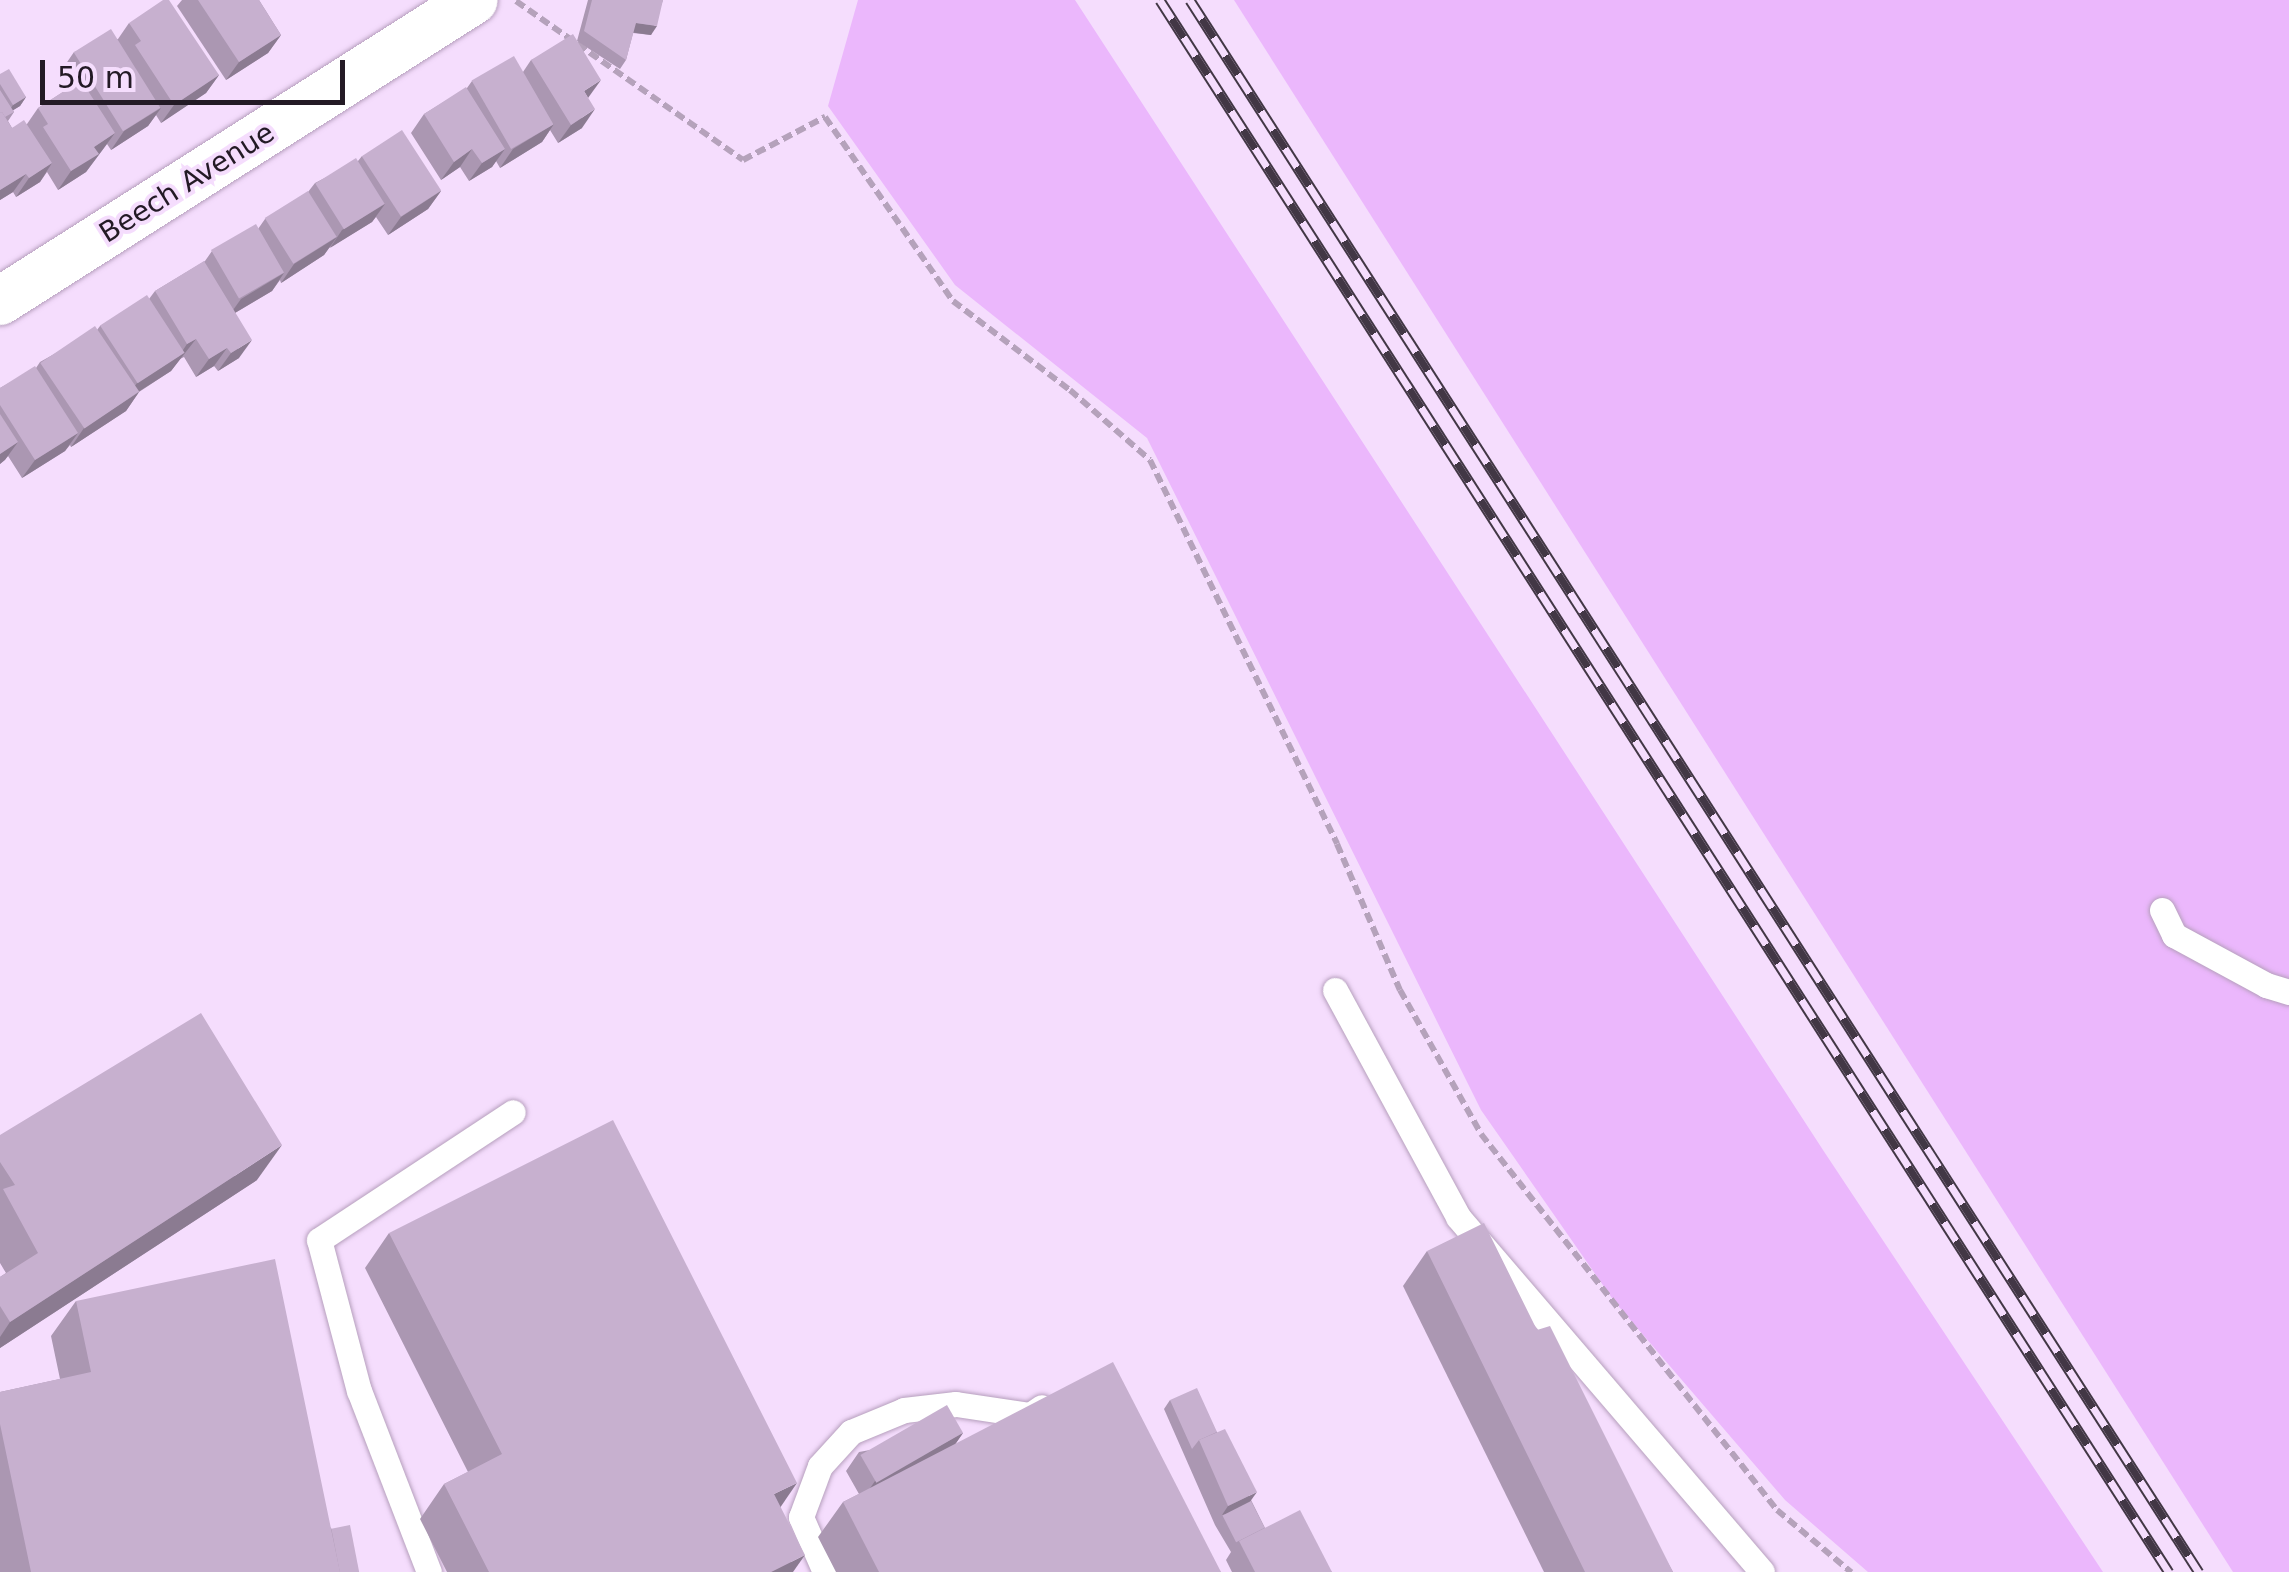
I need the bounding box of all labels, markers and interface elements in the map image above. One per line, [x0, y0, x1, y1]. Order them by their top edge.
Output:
scale bar [45, 40, 350, 102]
text: 50 m [57, 60, 134, 95]
street label: Beech Avenue [93, 116, 281, 250]

